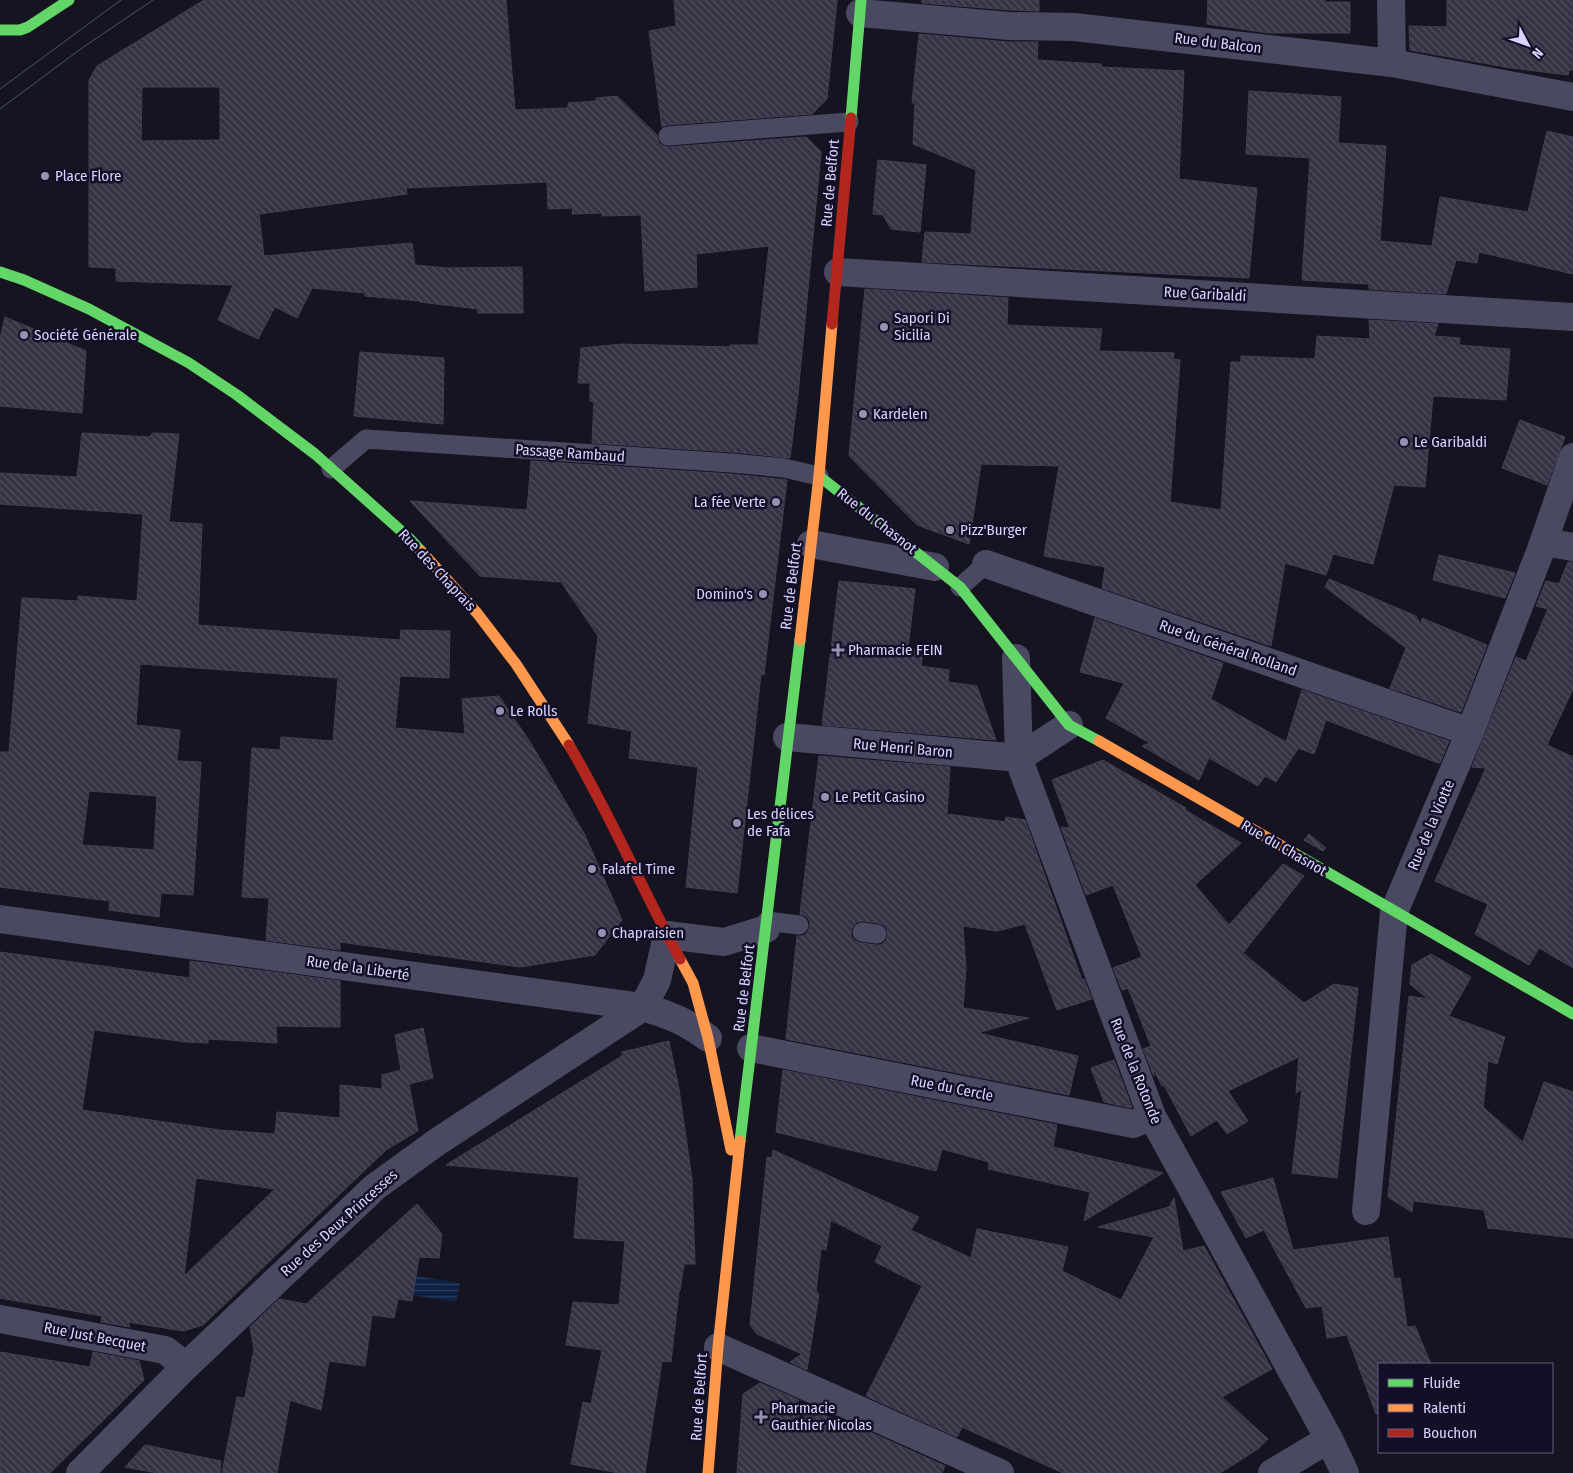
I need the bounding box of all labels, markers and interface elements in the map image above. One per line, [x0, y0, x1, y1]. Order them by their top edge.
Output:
north arrow [1503, 20, 1553, 70]
street label: Rue du Balcon [1173, 29, 1263, 57]
text: N [1528, 44, 1547, 62]
street label: Rue de Belfort [817, 138, 843, 228]
place label: Place Flore [55, 167, 121, 185]
marker: Place Flore [39, 170, 51, 182]
street label: Rue Garibaldi [1163, 283, 1247, 305]
place label: Sapori Di Sicilia [894, 309, 950, 344]
marker: Sapori Di Sicilia [878, 321, 890, 333]
place label: Société Générale [34, 326, 137, 344]
marker: Société Générale [18, 329, 30, 341]
place label: Kardelen [873, 405, 928, 423]
marker: Kardelen [857, 408, 869, 420]
place label: Le Garibaldi [1414, 433, 1487, 451]
marker: Le Garibaldi [1398, 436, 1410, 448]
street label: Passage Rambaud [515, 440, 625, 466]
street label: Rue du Chasnot [834, 484, 920, 558]
place label: La fée Verte [694, 493, 766, 511]
marker: La fée Verte [770, 496, 782, 508]
place label: Pizz'Burger [960, 521, 1028, 539]
marker: Pizz'Burger [944, 524, 956, 536]
street label: Rue des Chaprais [394, 525, 480, 615]
street label: Rue de Belfort [777, 541, 805, 631]
place label: Domino's [696, 585, 753, 603]
marker: Domino's [757, 588, 769, 600]
street label: Rue du Général Rolland [1157, 616, 1299, 680]
place label: Pharmacie FEIN [848, 641, 943, 659]
marker: Pharmacie FEIN [832, 644, 844, 656]
place label: Le Rolls [510, 702, 557, 720]
marker: Le Rolls [494, 705, 506, 717]
street label: Rue Henri Baron [852, 735, 954, 761]
street label: Rue de la Viotte [1404, 777, 1458, 873]
place label: Le Petit Casino [835, 788, 925, 806]
marker: Le Petit Casino [819, 791, 831, 803]
place label: Les délices de Fafa [747, 805, 814, 840]
street label: Rue du Chasnot [1238, 816, 1330, 880]
marker: Les délices de Fafa [731, 817, 743, 829]
place label: Falafel Time [602, 860, 675, 878]
marker: Falafel Time [586, 863, 598, 875]
place label: Chapraisien [612, 924, 684, 942]
marker: Chapraisien [596, 927, 608, 939]
street label: Rue de Belfort [730, 943, 758, 1033]
street label: Rue de la Liberté [305, 952, 411, 984]
street label: Rue de la Rotonde [1107, 1015, 1165, 1127]
street label: Rue du Cercle [909, 1071, 995, 1105]
street label: Rue des Deux Princesses [277, 1166, 401, 1280]
street label: Rue Just Becquet [42, 1318, 148, 1356]
street label: Rue de Belfort [687, 1352, 711, 1442]
legend [1378, 1363, 1553, 1453]
text: Fluide [1423, 1374, 1460, 1392]
place label: Pharmacie Gauthier Nicolas [771, 1399, 872, 1434]
text: Ralenti [1423, 1399, 1466, 1417]
marker: Pharmacie Gauthier Nicolas [755, 1411, 767, 1423]
text: Bouchon [1423, 1424, 1477, 1442]

